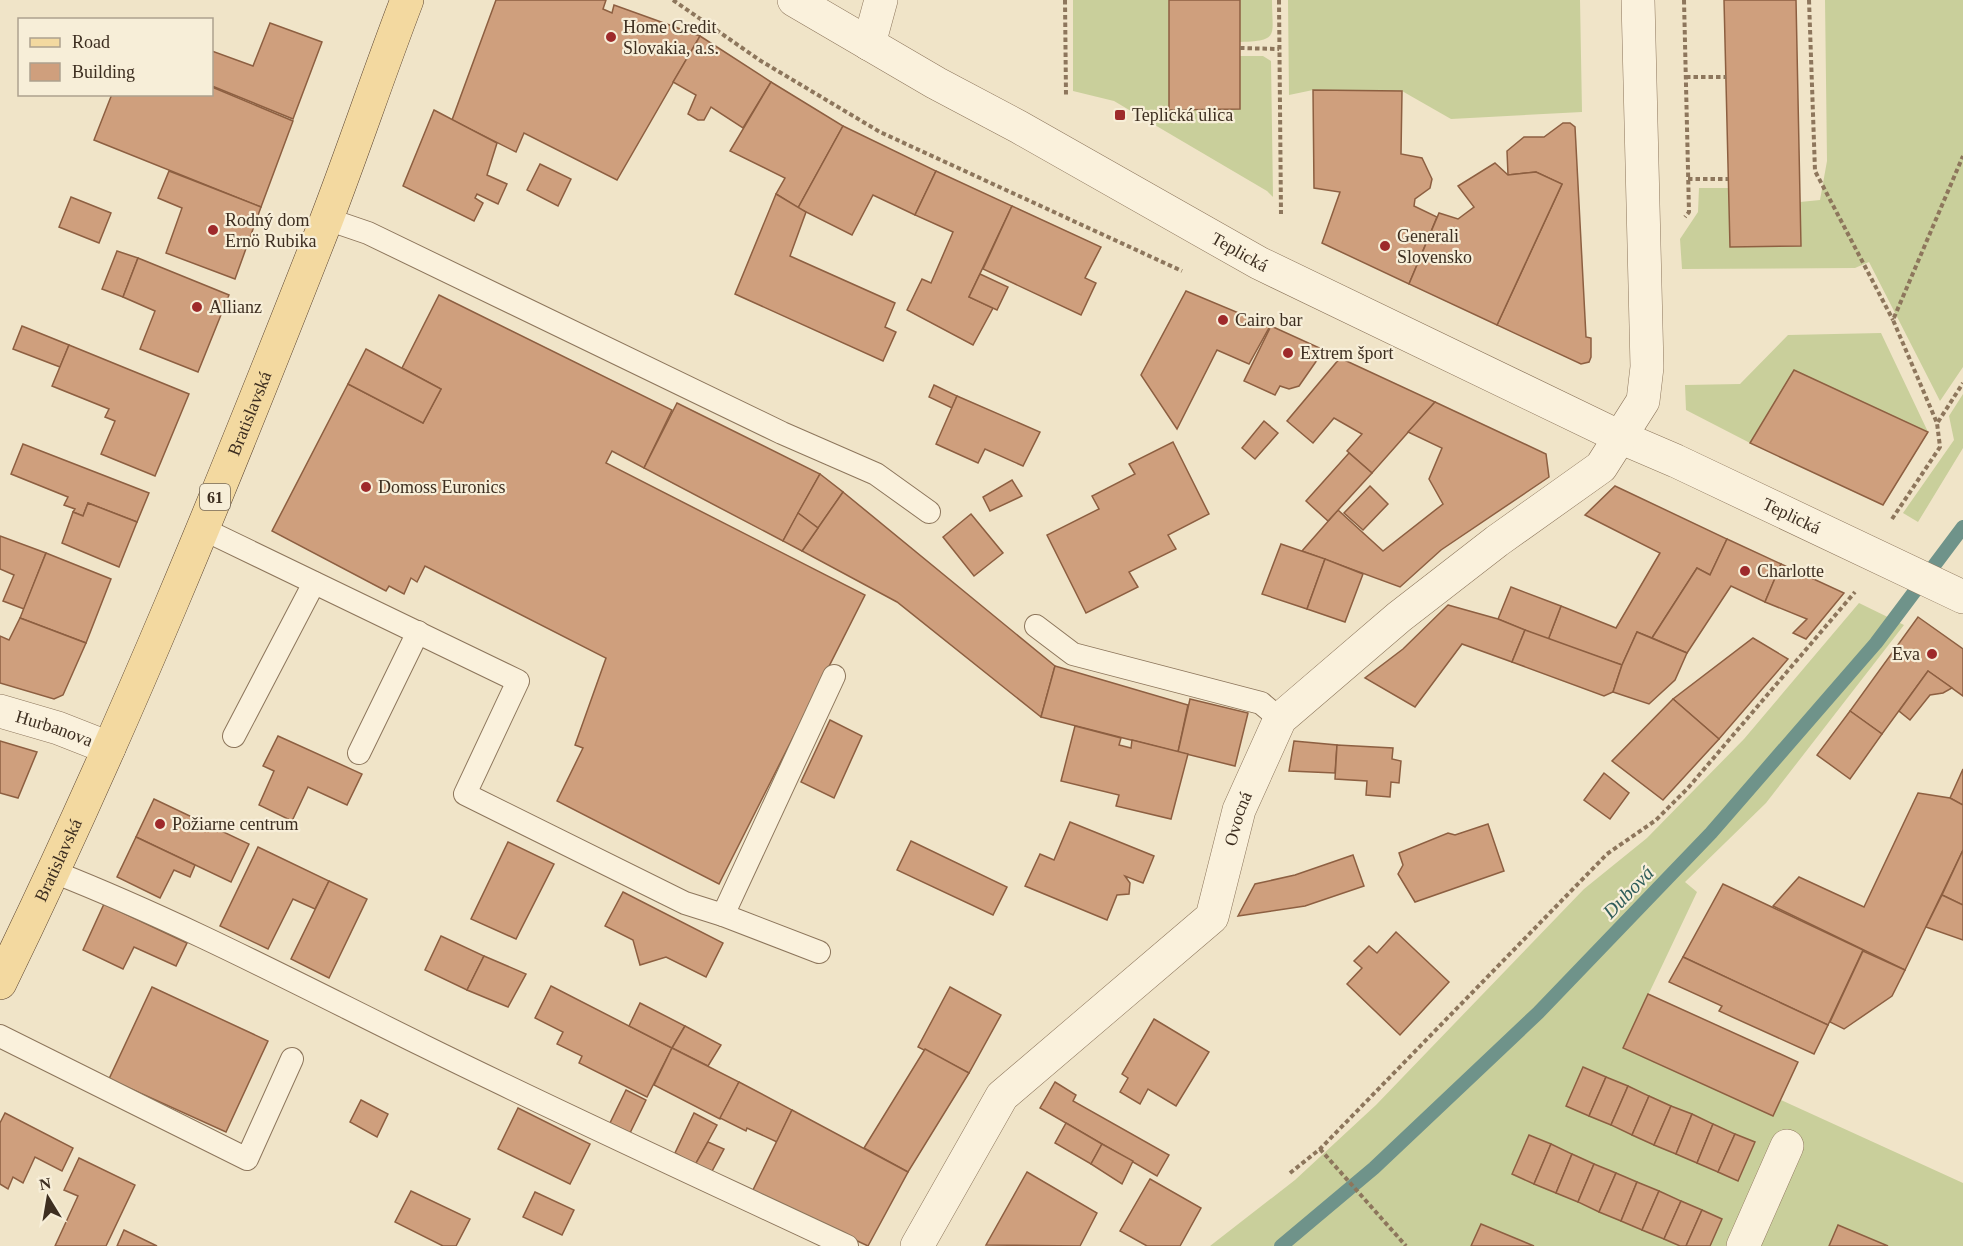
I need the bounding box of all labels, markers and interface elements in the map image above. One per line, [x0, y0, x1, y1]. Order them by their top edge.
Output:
place label: Home Credit Slovakia, a.s. [623, 17, 719, 58]
legend [18, 18, 213, 96]
marker: Home Credit Slovakia, a.s. [604, 30, 618, 44]
text: Road [72, 32, 110, 52]
text: Building [72, 62, 135, 82]
place label: Teplická ulica [1132, 105, 1233, 125]
marker: Teplická ulica [1113, 108, 1127, 122]
place label: Rodný dom Ernö Rubika [225, 210, 317, 251]
marker: Rodný dom Ernö Rubika [206, 223, 220, 237]
place label: Generali Slovensko [1397, 226, 1472, 267]
street label: Teplická [1208, 228, 1271, 276]
marker: Generali Slovensko [1378, 239, 1392, 253]
place label: Allianz [209, 297, 262, 317]
marker: Allianz [190, 300, 204, 314]
place label: Cairo bar [1235, 310, 1302, 330]
marker: Cairo bar [1216, 313, 1230, 327]
place label: Extrem šport [1300, 343, 1393, 363]
marker: Extrem šport [1281, 346, 1295, 360]
street label: Bratislavská [224, 368, 276, 459]
place label: Domoss Euronics [378, 477, 506, 497]
marker: Domoss Euronics [359, 480, 373, 494]
road number: 61 [200, 484, 230, 510]
street label: Teplická [1760, 494, 1824, 538]
place label: Charlotte [1757, 561, 1824, 581]
marker: Charlotte [1738, 564, 1752, 578]
place label: Eva [1892, 644, 1920, 664]
marker: Eva [1925, 647, 1939, 661]
street label: Hurbanova [14, 706, 96, 751]
street label: Ovocná [1220, 788, 1256, 848]
place label: Požiarne centrum [172, 814, 298, 834]
street label: Bratislavská [30, 816, 86, 905]
marker: Požiarne centrum [153, 817, 167, 831]
water label: Dubová [1597, 862, 1658, 923]
north arrow [18, 1168, 78, 1228]
text: N [38, 1174, 53, 1193]

